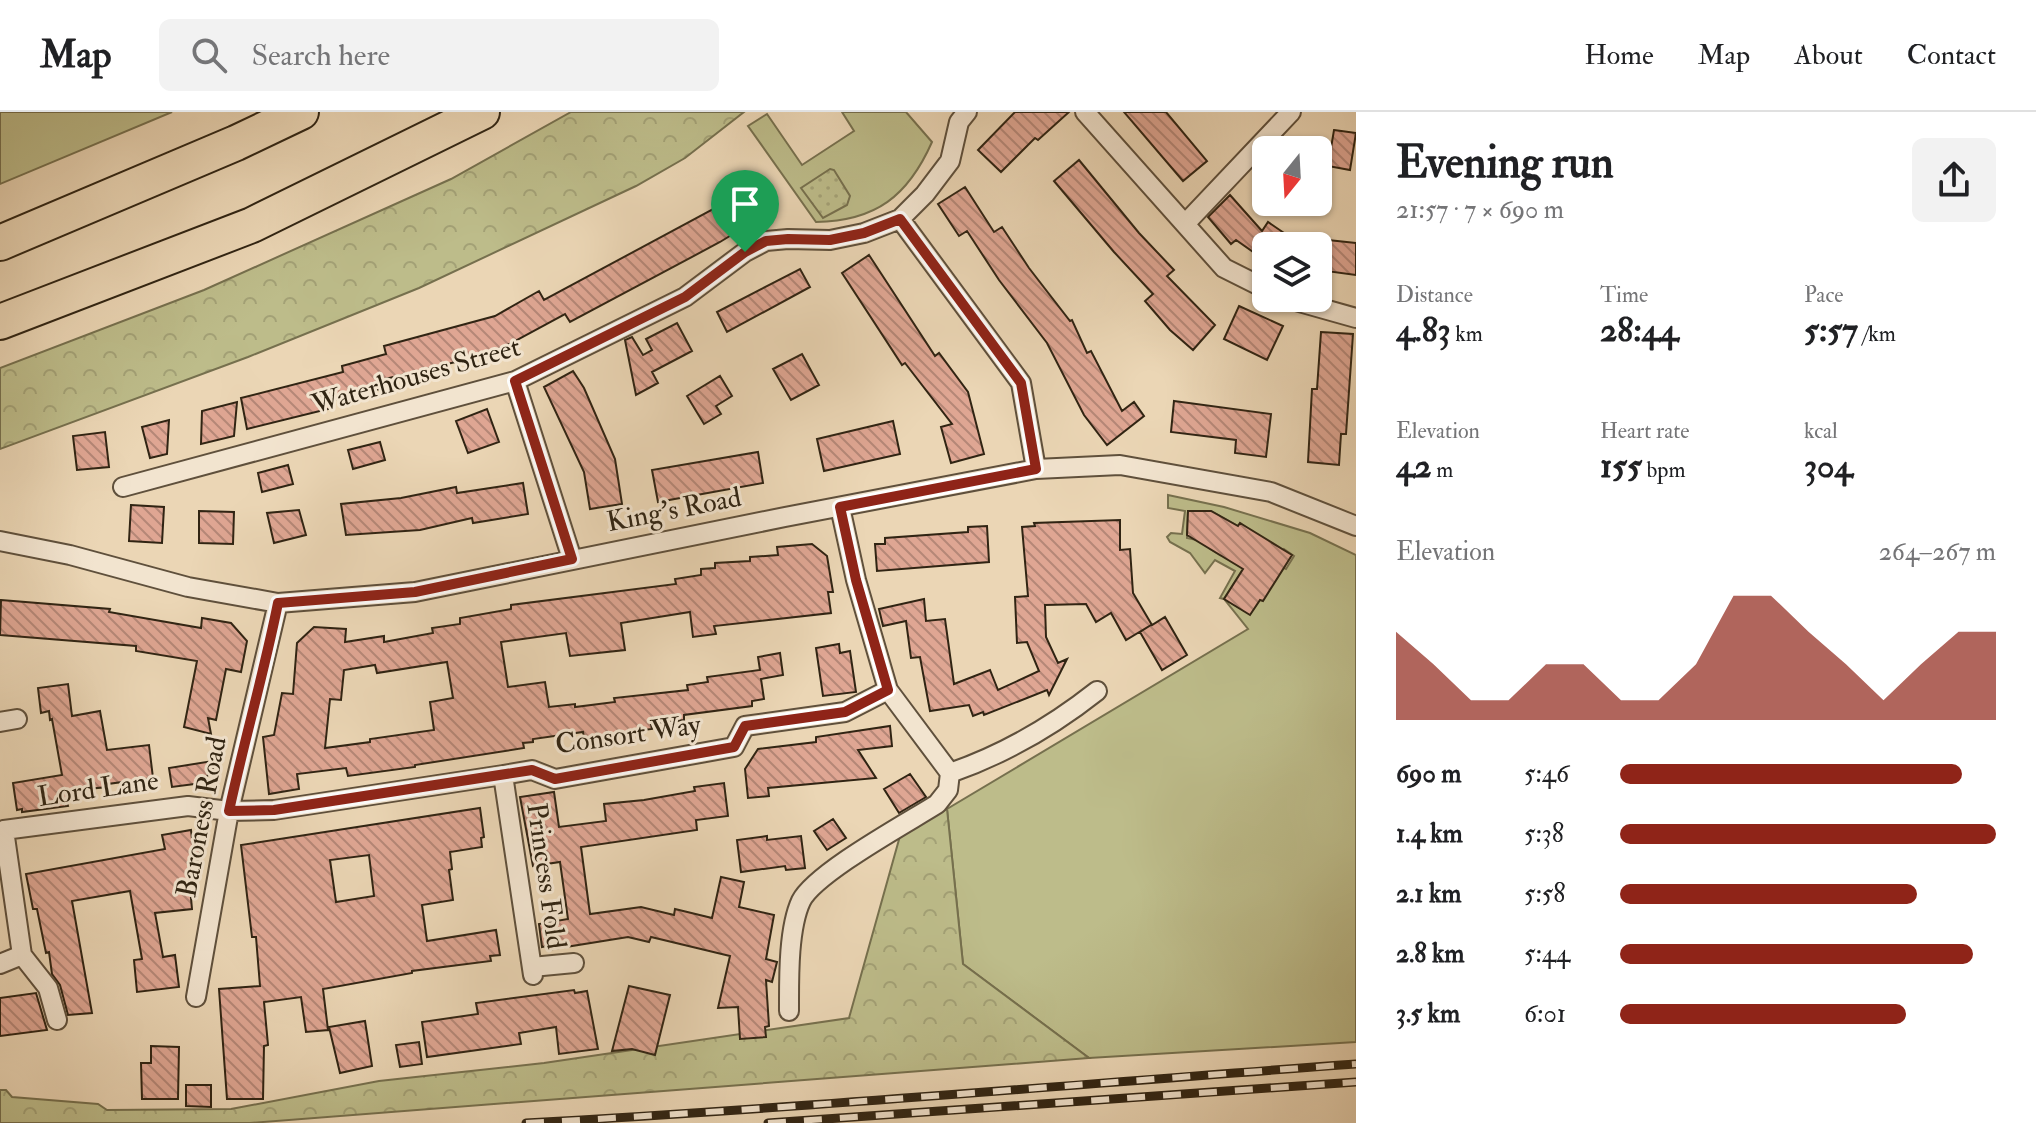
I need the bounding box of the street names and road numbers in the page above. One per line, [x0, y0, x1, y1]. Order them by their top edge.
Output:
street label: Waterhouses Street [307, 329, 524, 423]
street label: King's Road [604, 480, 744, 540]
street label: Consort Way [553, 707, 704, 763]
street label: Baroness Road [169, 733, 235, 901]
street label: Lord Lane [35, 763, 161, 815]
street label: Princess Fold [518, 801, 574, 952]

